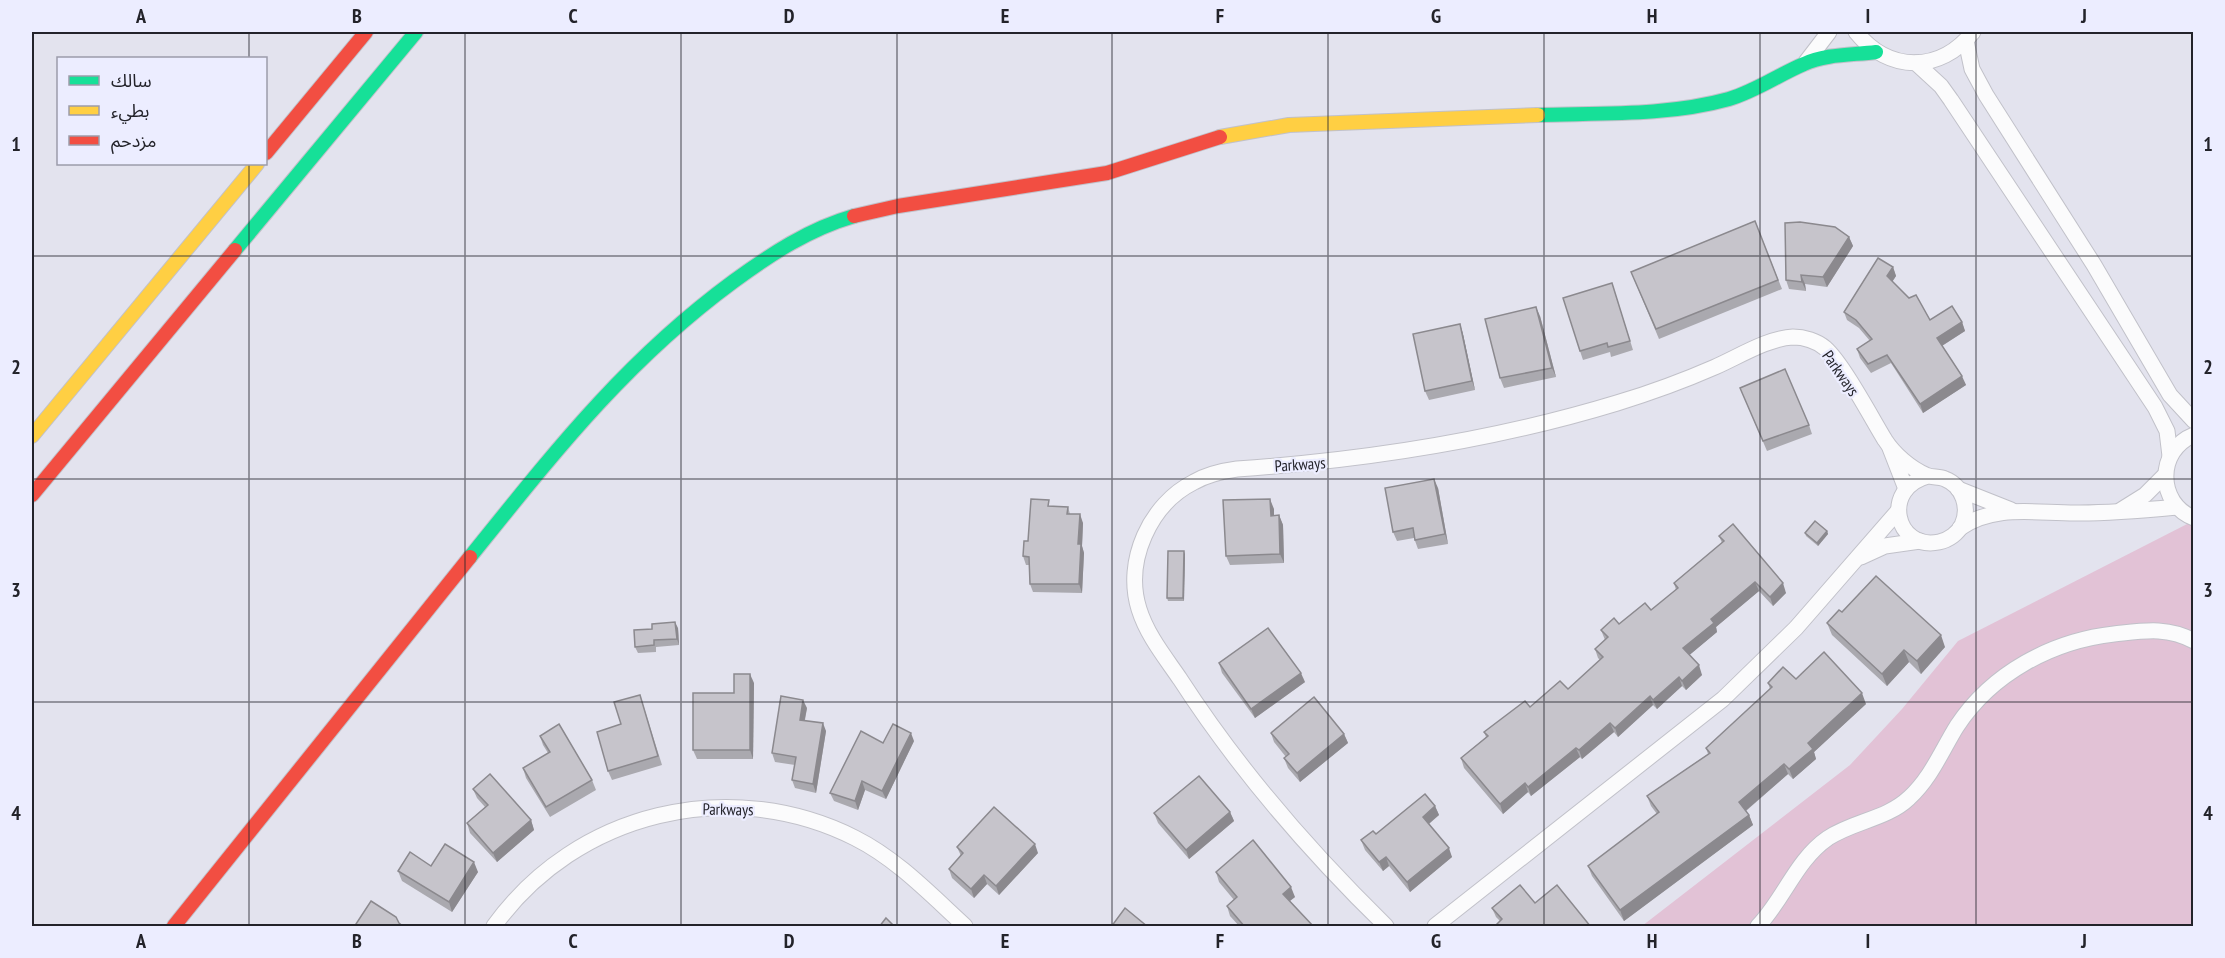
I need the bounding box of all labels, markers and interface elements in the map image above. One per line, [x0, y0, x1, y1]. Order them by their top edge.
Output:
text: A [135, 3, 147, 29]
text: B [352, 3, 362, 29]
text: C [568, 3, 578, 29]
text: D [784, 3, 795, 29]
text: E [1001, 3, 1009, 29]
text: F [1216, 3, 1224, 29]
text: G [1431, 3, 1441, 29]
text: H [1647, 3, 1657, 29]
text: I [1866, 3, 1870, 29]
text: J [2080, 3, 2087, 29]
legend [57, 57, 267, 165]
text: سالك [111, 69, 152, 92]
text: بطيء [111, 99, 149, 124]
text: مزدحم [111, 129, 156, 154]
text: 1 [11, 131, 21, 157]
text: 1 [2203, 131, 2213, 157]
street label: Parkways [1818, 346, 1864, 400]
text: 2 [11, 354, 21, 380]
text: 2 [2203, 354, 2213, 380]
street label: Parkways [1274, 452, 1326, 476]
text: 3 [11, 577, 21, 603]
text: 3 [2203, 577, 2213, 603]
street label: Parkways [702, 799, 754, 819]
text: 4 [11, 800, 21, 826]
text: 4 [2203, 800, 2213, 826]
text: A [135, 928, 147, 954]
text: B [352, 928, 362, 954]
text: C [568, 928, 578, 954]
text: D [784, 928, 795, 954]
text: E [1001, 928, 1009, 954]
text: F [1216, 928, 1224, 954]
text: G [1431, 928, 1441, 954]
text: H [1647, 928, 1657, 954]
text: I [1866, 928, 1870, 954]
text: J [2080, 928, 2087, 954]

